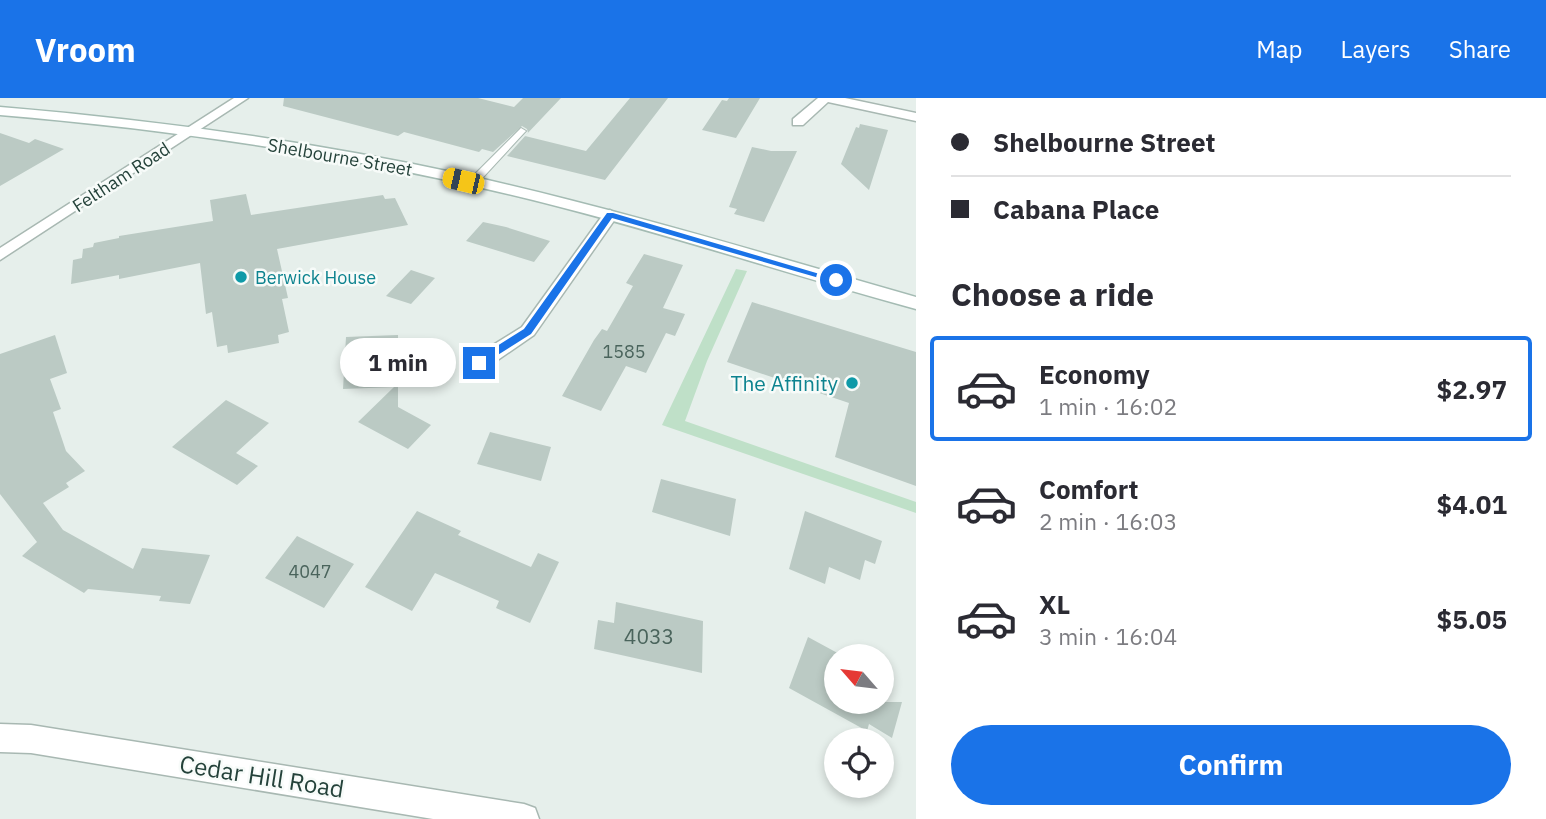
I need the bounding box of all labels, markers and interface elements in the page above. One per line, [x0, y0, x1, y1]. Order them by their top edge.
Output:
text: Vroom [35, 28, 136, 71]
text: Map [1256, 33, 1303, 65]
text: Layers [1341, 33, 1411, 65]
text: Share [1449, 33, 1511, 65]
text: Shelbourne Street [993, 125, 1216, 159]
street label: Shelbourne Street [266, 133, 414, 181]
street label: Feltham Road [68, 137, 174, 217]
car [441, 166, 486, 196]
text: Cabana Place [993, 192, 1159, 226]
route start [820, 264, 852, 296]
place label: Berwick House [255, 266, 376, 289]
marker: Berwick House [233, 269, 249, 285]
text: Choose a ride [951, 273, 1154, 315]
callout: 1 min [339, 338, 454, 388]
house number: 1585 [602, 340, 646, 363]
text: 1 min [368, 347, 428, 377]
route end [463, 347, 495, 379]
icon: car [955, 357, 1018, 420]
text: Economy [1039, 357, 1150, 391]
place label: The Affinity [730, 369, 839, 397]
text: $2.97 [1437, 372, 1507, 406]
marker: The Affinity [844, 375, 860, 391]
text: 1 min · 16:02 [1039, 391, 1177, 421]
icon: car [955, 472, 1018, 535]
text: Comfort [1039, 472, 1138, 506]
text: $4.01 [1437, 487, 1507, 521]
text: 2 min · 16:03 [1039, 506, 1177, 536]
house number: 4047 [288, 560, 332, 583]
icon: car [955, 587, 1018, 650]
text: XL [1039, 587, 1070, 621]
text: $5.05 [1437, 602, 1507, 636]
text: 3 min · 16:04 [1039, 621, 1177, 651]
house number: 4033 [624, 622, 674, 650]
north arrow [824, 644, 894, 714]
map controls [824, 644, 894, 798]
button: Confirm [951, 725, 1511, 805]
button: locate [824, 728, 894, 798]
street label: Cedar Hill Road [177, 747, 347, 805]

